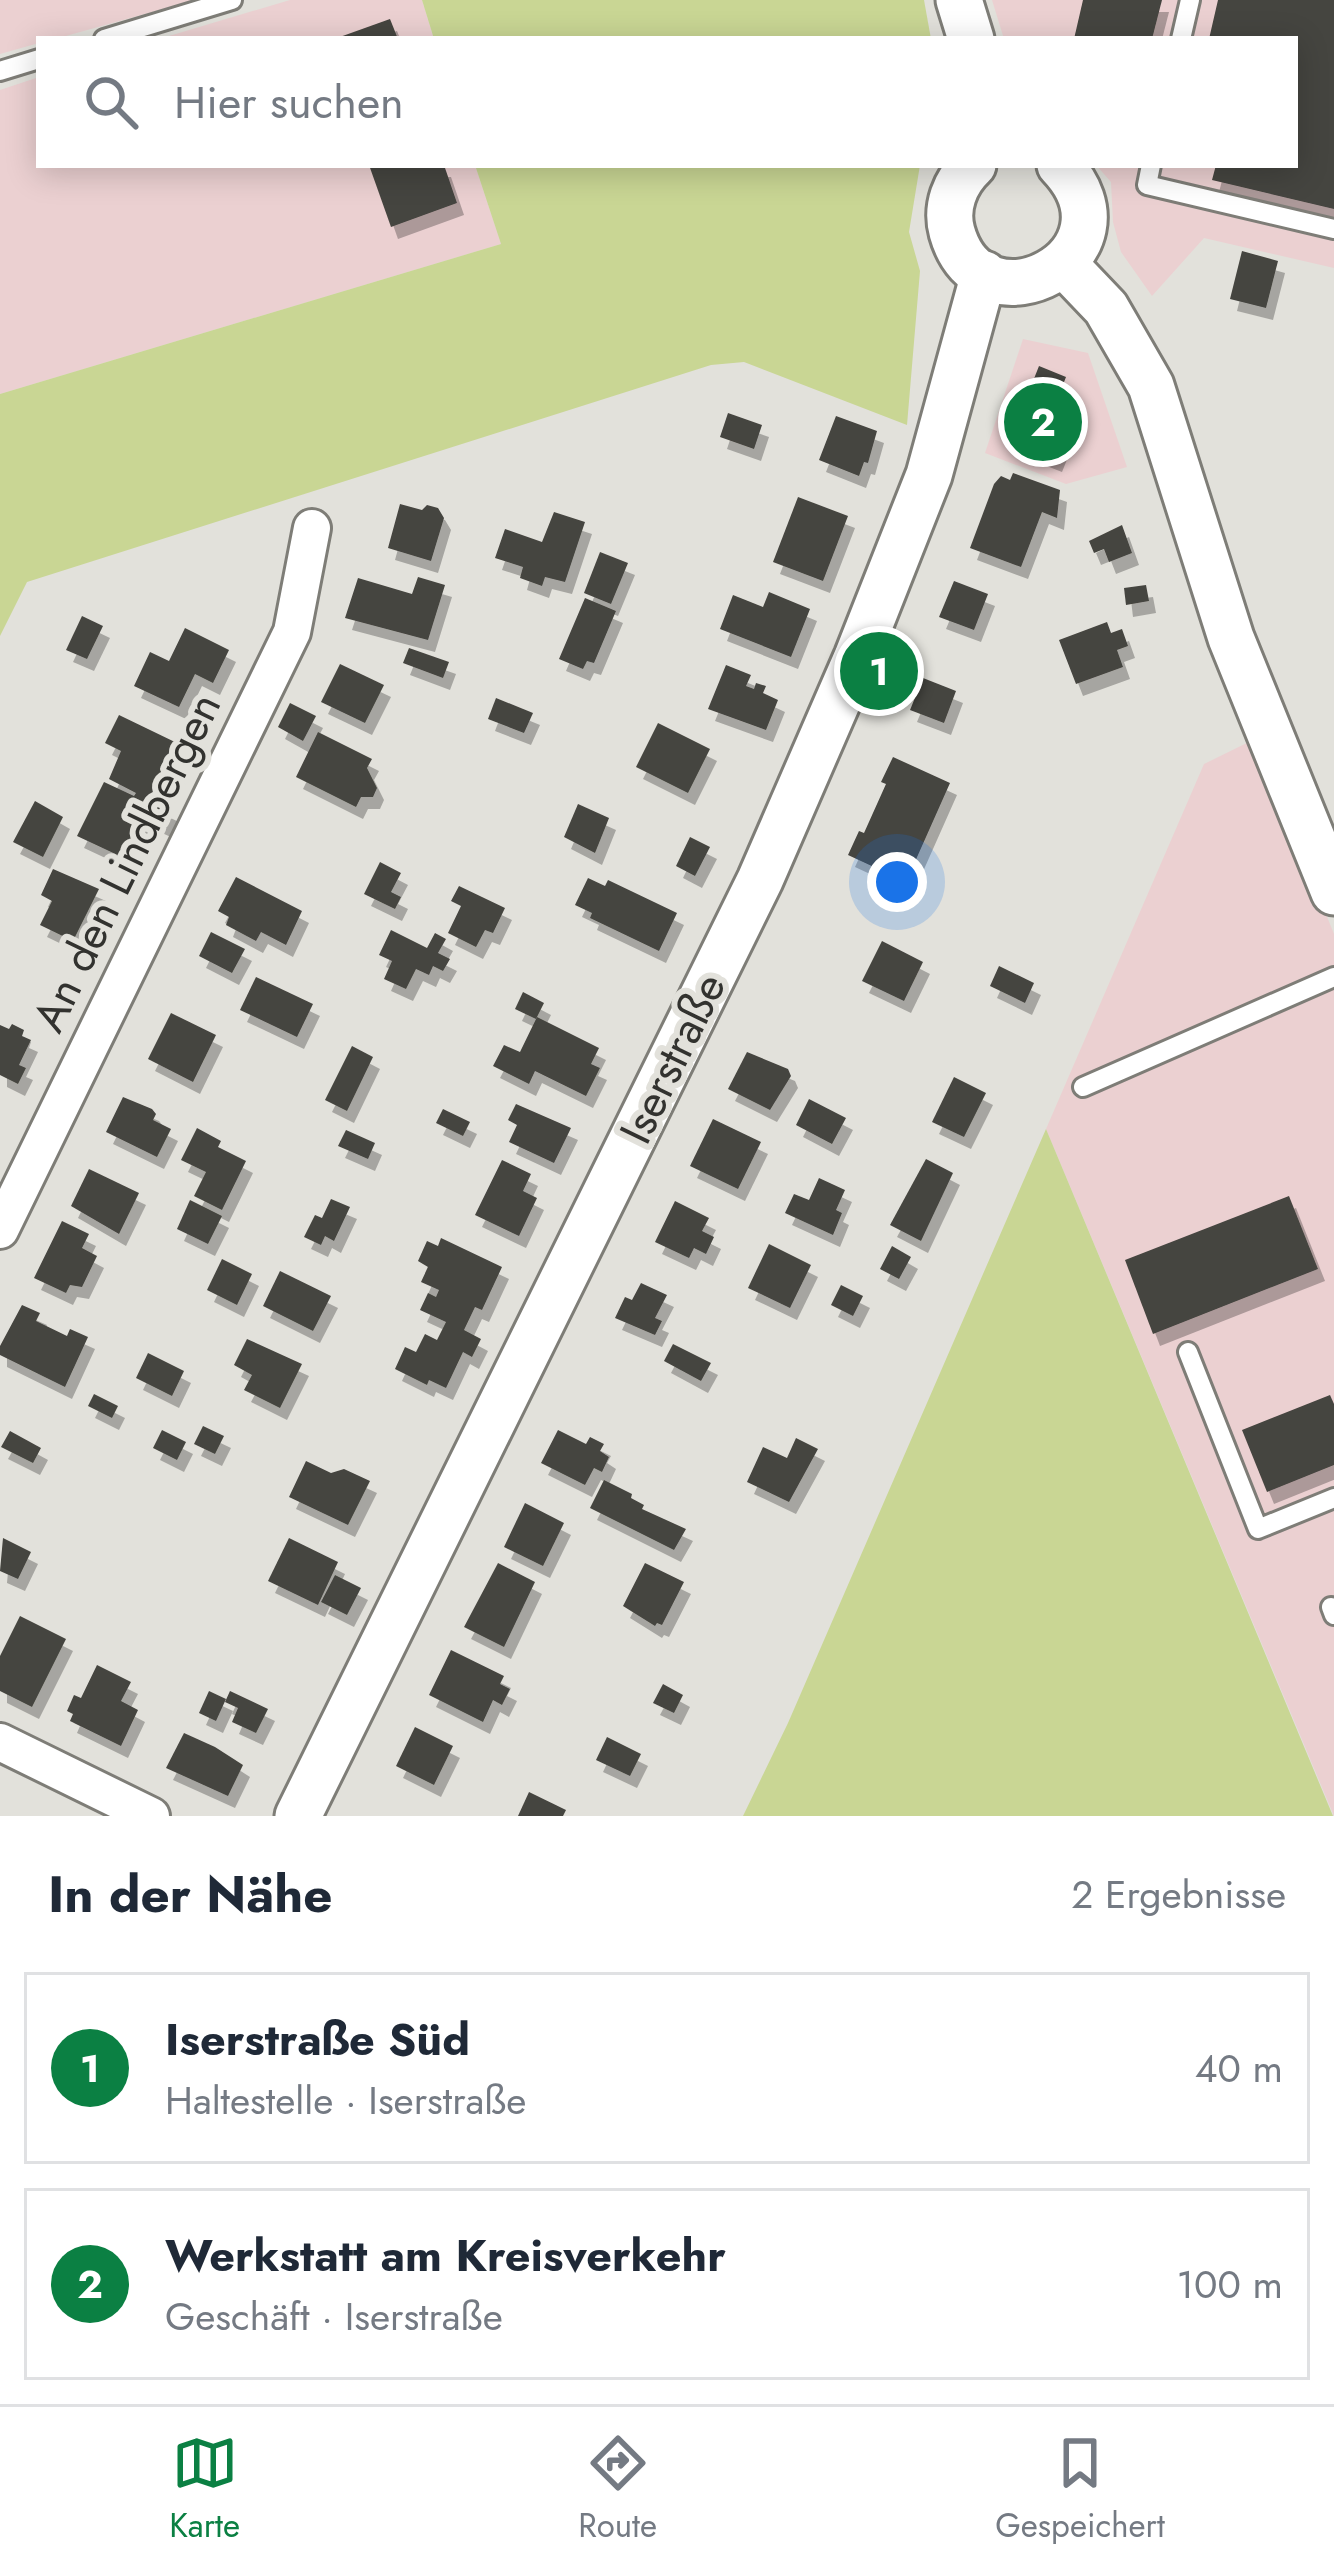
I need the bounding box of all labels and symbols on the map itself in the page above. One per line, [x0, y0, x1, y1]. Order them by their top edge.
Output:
pin: 2 [1004, 377, 1082, 467]
pin: 1 [840, 626, 918, 716]
street label: An den Lindbergen [16, 682, 237, 1043]
your location [867, 852, 927, 912]
street label: Iserstraße [603, 962, 742, 1154]

